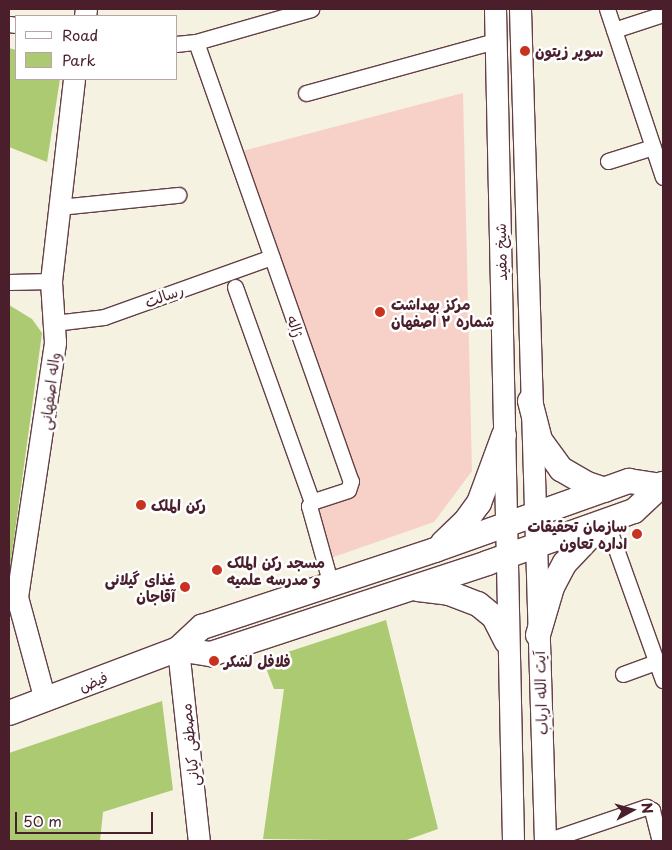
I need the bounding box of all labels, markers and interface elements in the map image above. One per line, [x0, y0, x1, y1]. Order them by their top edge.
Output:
legend [15, 15, 178, 80]
text: Road [62, 23, 98, 46]
place label: سوپر زیتون [535, 42, 603, 60]
marker: سوپر زیتون [519, 45, 531, 57]
text: Park [62, 48, 96, 71]
street label: شیخ مفید [490, 223, 510, 281]
street label: رسالت [142, 280, 186, 310]
place label: مرکز بهداشت شماره ۲ اصفهان [391, 294, 494, 329]
marker: مرکز بهداشت شماره ۲ اصفهان [373, 305, 387, 319]
street label: ژاله [284, 313, 308, 339]
street label: واله اصفهانی [35, 351, 63, 431]
place label: رکن الملک [151, 496, 206, 514]
marker: رکن الملک [135, 499, 147, 511]
place label: سازمان تحقیقات اداره تعاون [528, 516, 627, 551]
marker: سازمان تحقیقات اداره تعاون [631, 528, 643, 540]
place label: مسجد رکن الملک و مدرسه علمیه [227, 552, 325, 587]
marker: مسجد رکن الملک و مدرسه علمیه [211, 564, 223, 576]
place label: غذای گیلانی آقاجان [105, 569, 175, 604]
marker: غذای گیلانی آقاجان [179, 581, 191, 593]
street label: آیت الله ارباب [530, 651, 550, 735]
place label: فلافل لشکر [224, 652, 291, 670]
marker: فلافل لشکر [208, 655, 220, 667]
street label: فیض [76, 667, 110, 695]
street label: مصطفی کیانی [176, 703, 202, 787]
north arrow [607, 785, 657, 835]
text: N [636, 801, 658, 815]
scale bar [18, 802, 155, 834]
text: 50 m [23, 809, 62, 832]

